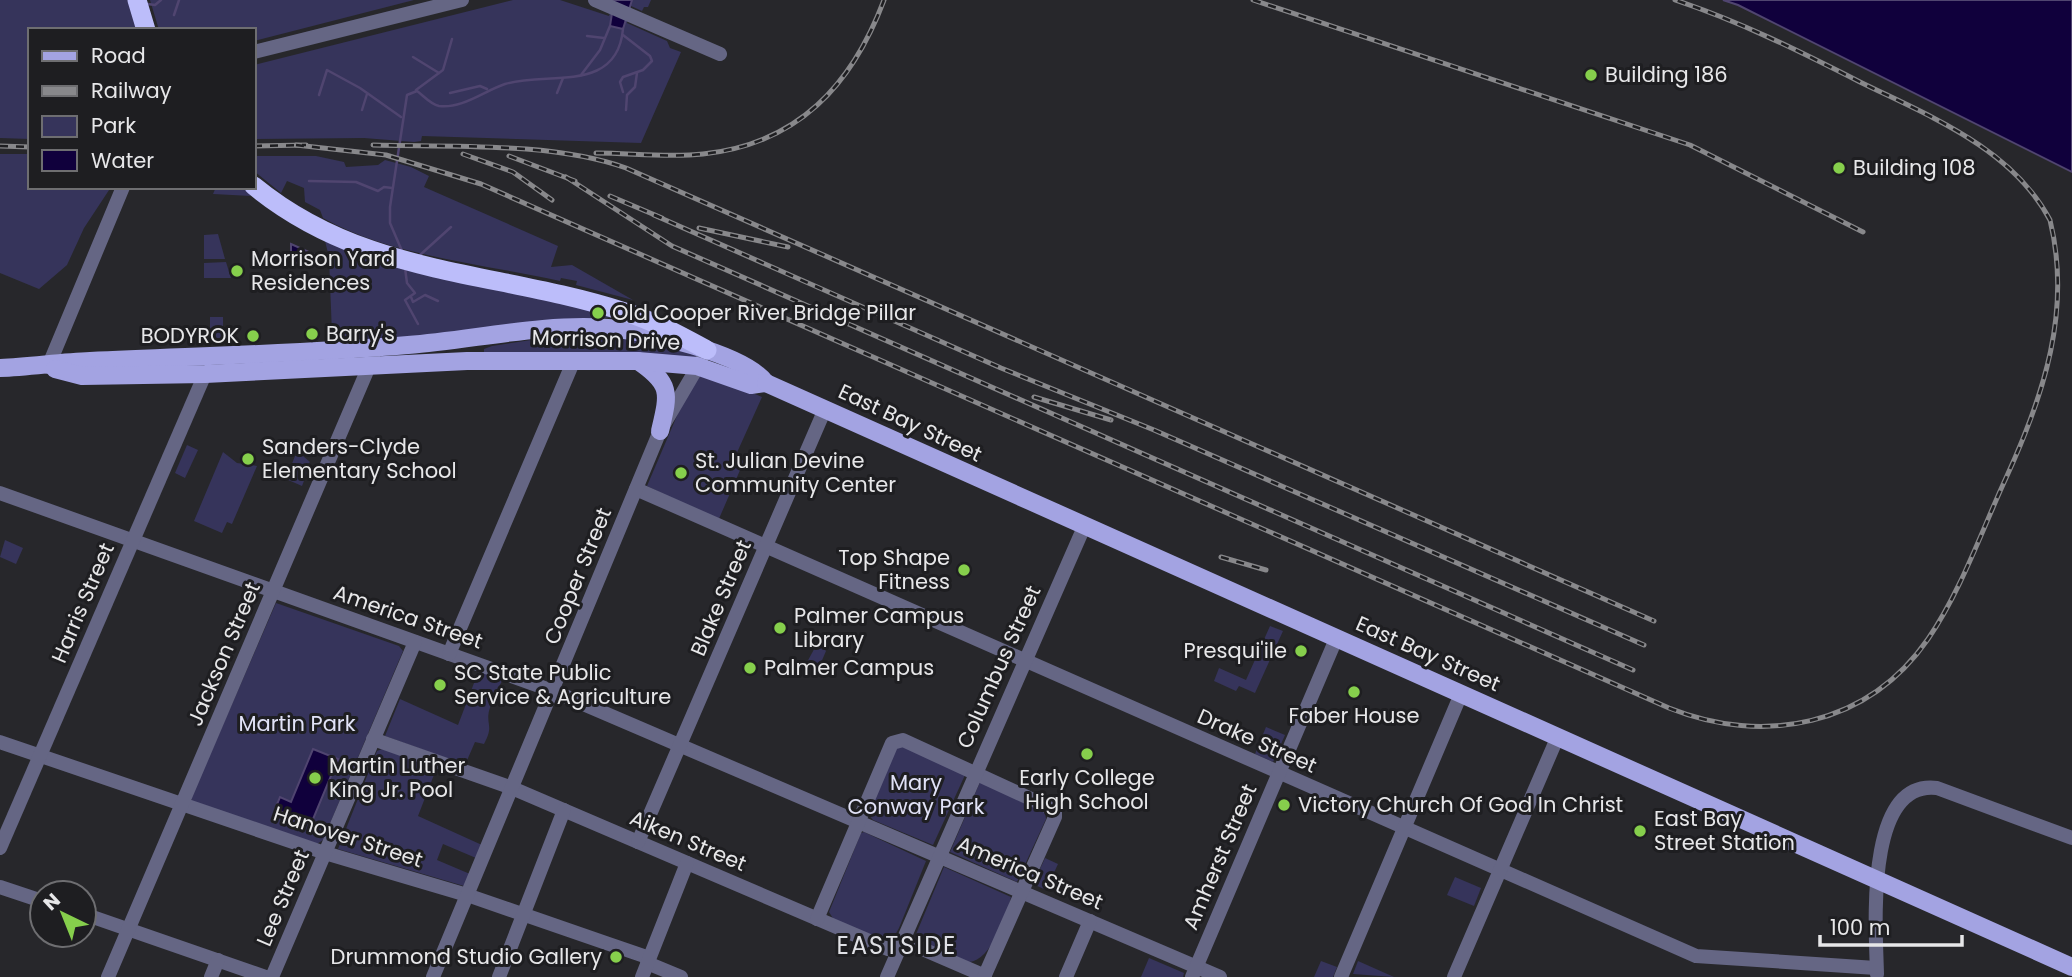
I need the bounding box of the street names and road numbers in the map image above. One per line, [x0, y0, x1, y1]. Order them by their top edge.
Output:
street label: Morrison Drive [531, 322, 681, 357]
street label: East Bay Street [834, 377, 987, 468]
street label: Cooper Street [537, 503, 618, 649]
street label: Blake Street [683, 535, 758, 660]
street label: Harris Street [44, 538, 121, 667]
street label: Jackson Street [180, 577, 267, 730]
street label: America Street [330, 577, 487, 656]
street label: Columbus Street [950, 581, 1047, 753]
street label: East Bay Street [1351, 609, 1505, 698]
street label: Drake Street [1193, 701, 1321, 780]
street label: Amherst Street [1176, 779, 1263, 934]
street label: Hanover Street [270, 799, 427, 874]
street label: Aiken Street [626, 803, 751, 878]
street label: America Street [953, 829, 1108, 916]
street label: Lee Street [249, 845, 316, 951]

